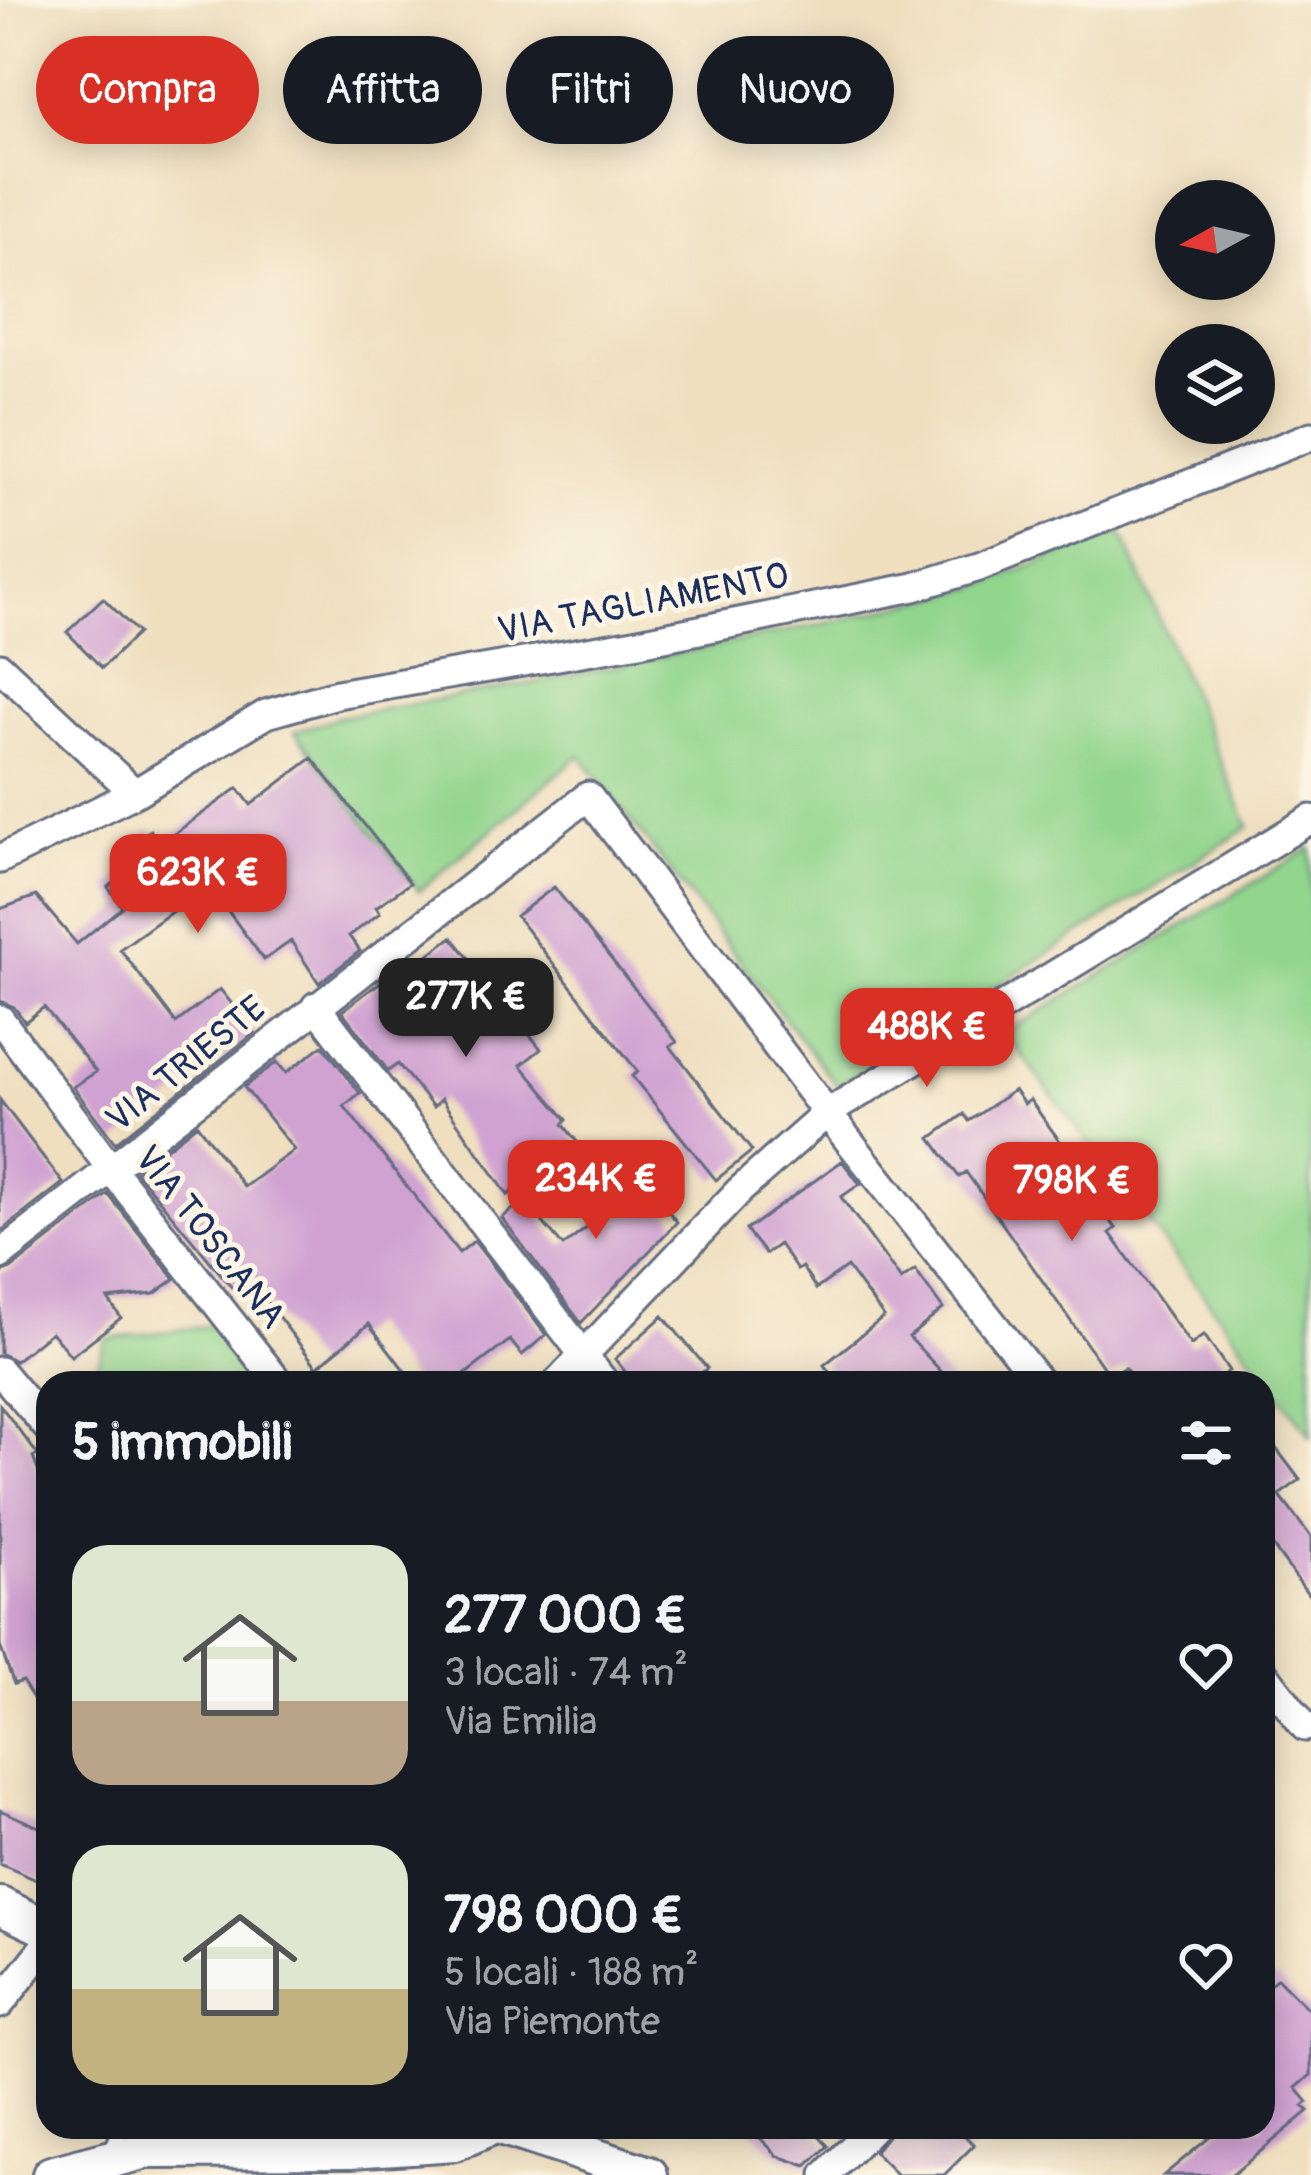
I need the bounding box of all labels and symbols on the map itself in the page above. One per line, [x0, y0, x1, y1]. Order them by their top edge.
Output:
north arrow [1155, 180, 1275, 300]
street label: VIA TAGLIAMENTO [494, 553, 792, 653]
pin: 623K € [100, 834, 296, 936]
pin: 277K € [368, 958, 564, 1060]
street label: VIA TRIESTE [97, 986, 275, 1142]
pin: 488K € [829, 988, 1025, 1090]
street label: VIA TOSCANA [125, 1136, 295, 1338]
pin: 234K € [498, 1140, 694, 1242]
pin: 798K € [974, 1142, 1170, 1244]

